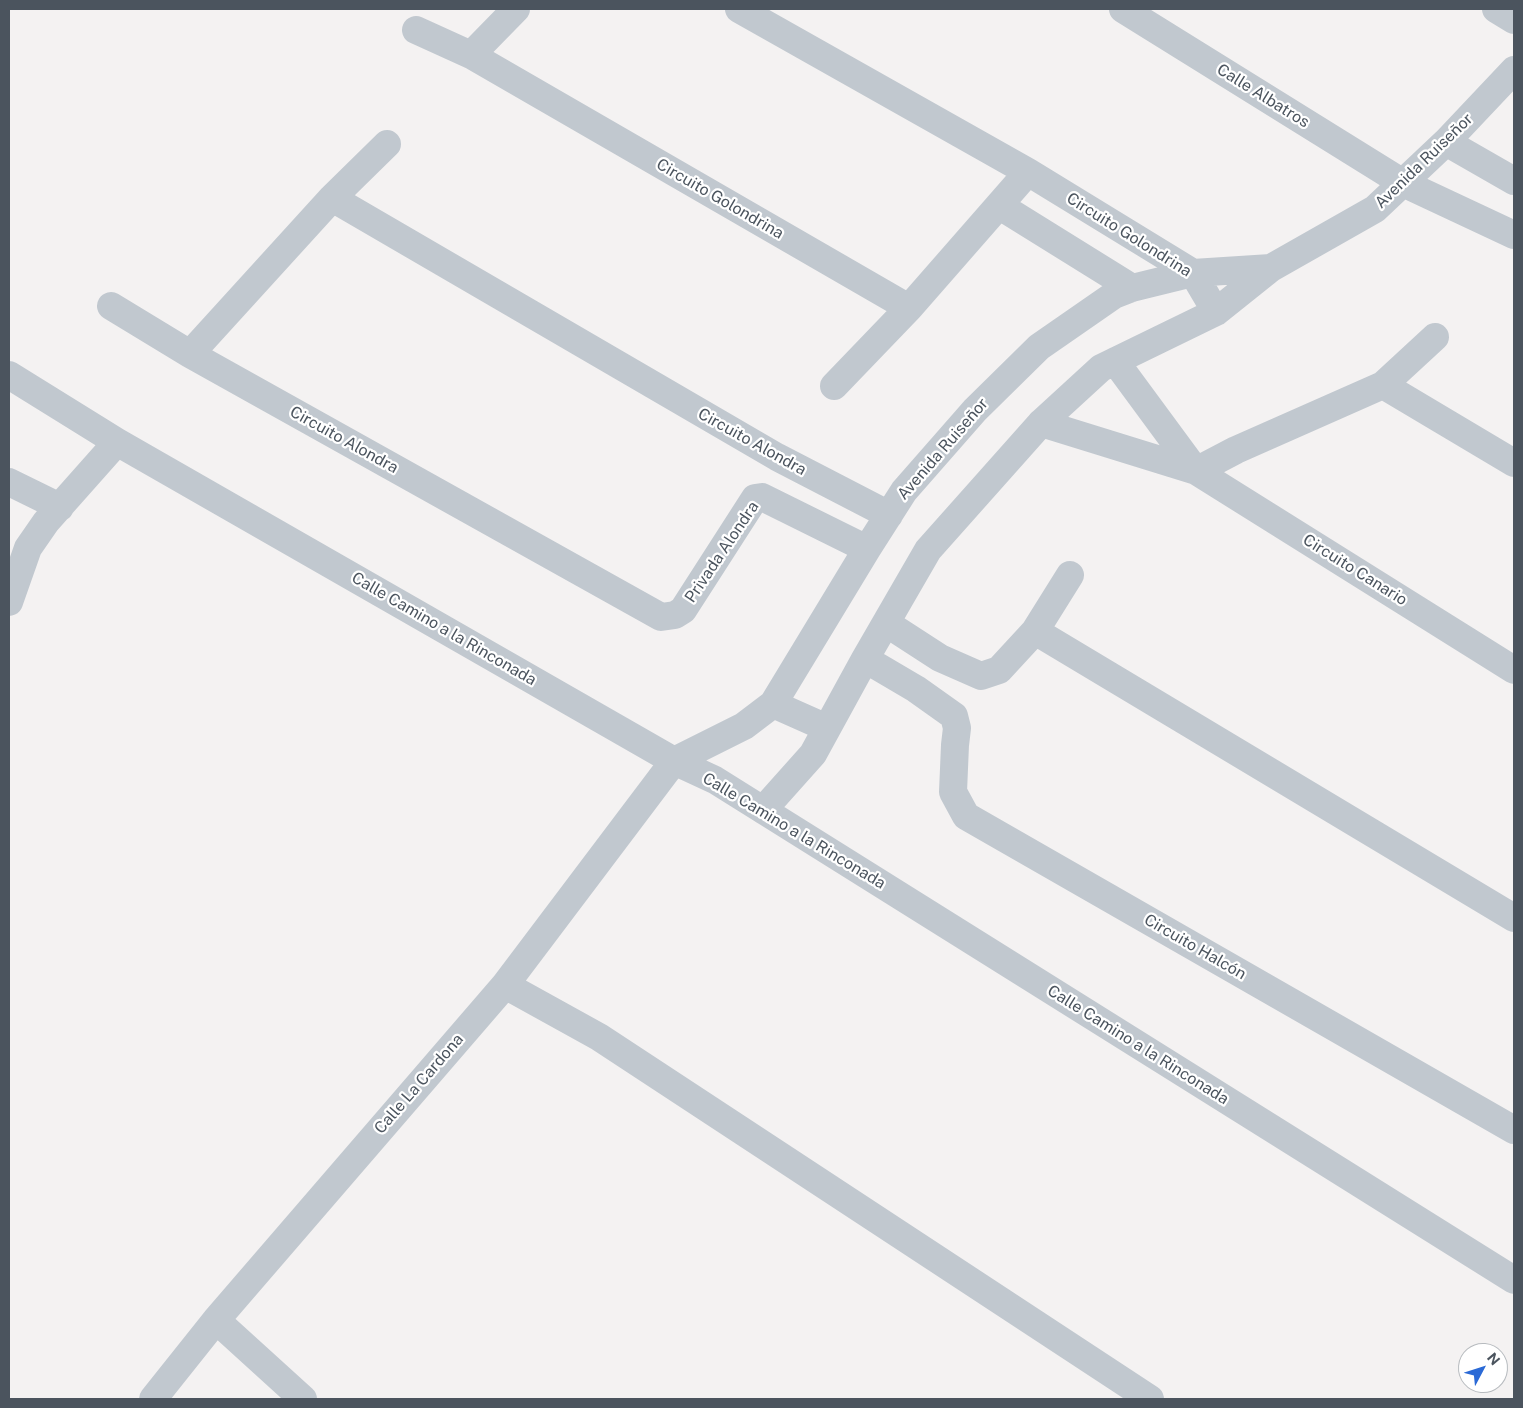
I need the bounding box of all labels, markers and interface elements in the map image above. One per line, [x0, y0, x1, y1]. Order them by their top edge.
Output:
street label: Calle Albatros [1213, 60, 1313, 132]
street label: Avenida Ruiseñor [1371, 109, 1477, 213]
street label: Circuito Golondrina [653, 155, 787, 243]
street label: Circuito Golondrina [1063, 189, 1195, 281]
street label: Avenida Ruiseñor [894, 394, 992, 504]
street label: Circuito Alondra [287, 402, 401, 478]
street label: Circuito Alondra [695, 404, 809, 480]
street label: Privada Alondra [681, 498, 763, 606]
street label: Circuito Canario [1299, 530, 1411, 610]
street label: Calle Camino a la Rinconada [348, 568, 540, 690]
street label: Calle Camino a la Rinconada [699, 769, 889, 893]
street label: Circuito Halcón [1141, 910, 1249, 984]
street label: Calle Camino a la Rinconada [1044, 981, 1232, 1109]
street label: Calle La Cardona [370, 1030, 468, 1138]
north arrow [1458, 1343, 1508, 1393]
text: N [1484, 1350, 1503, 1368]

